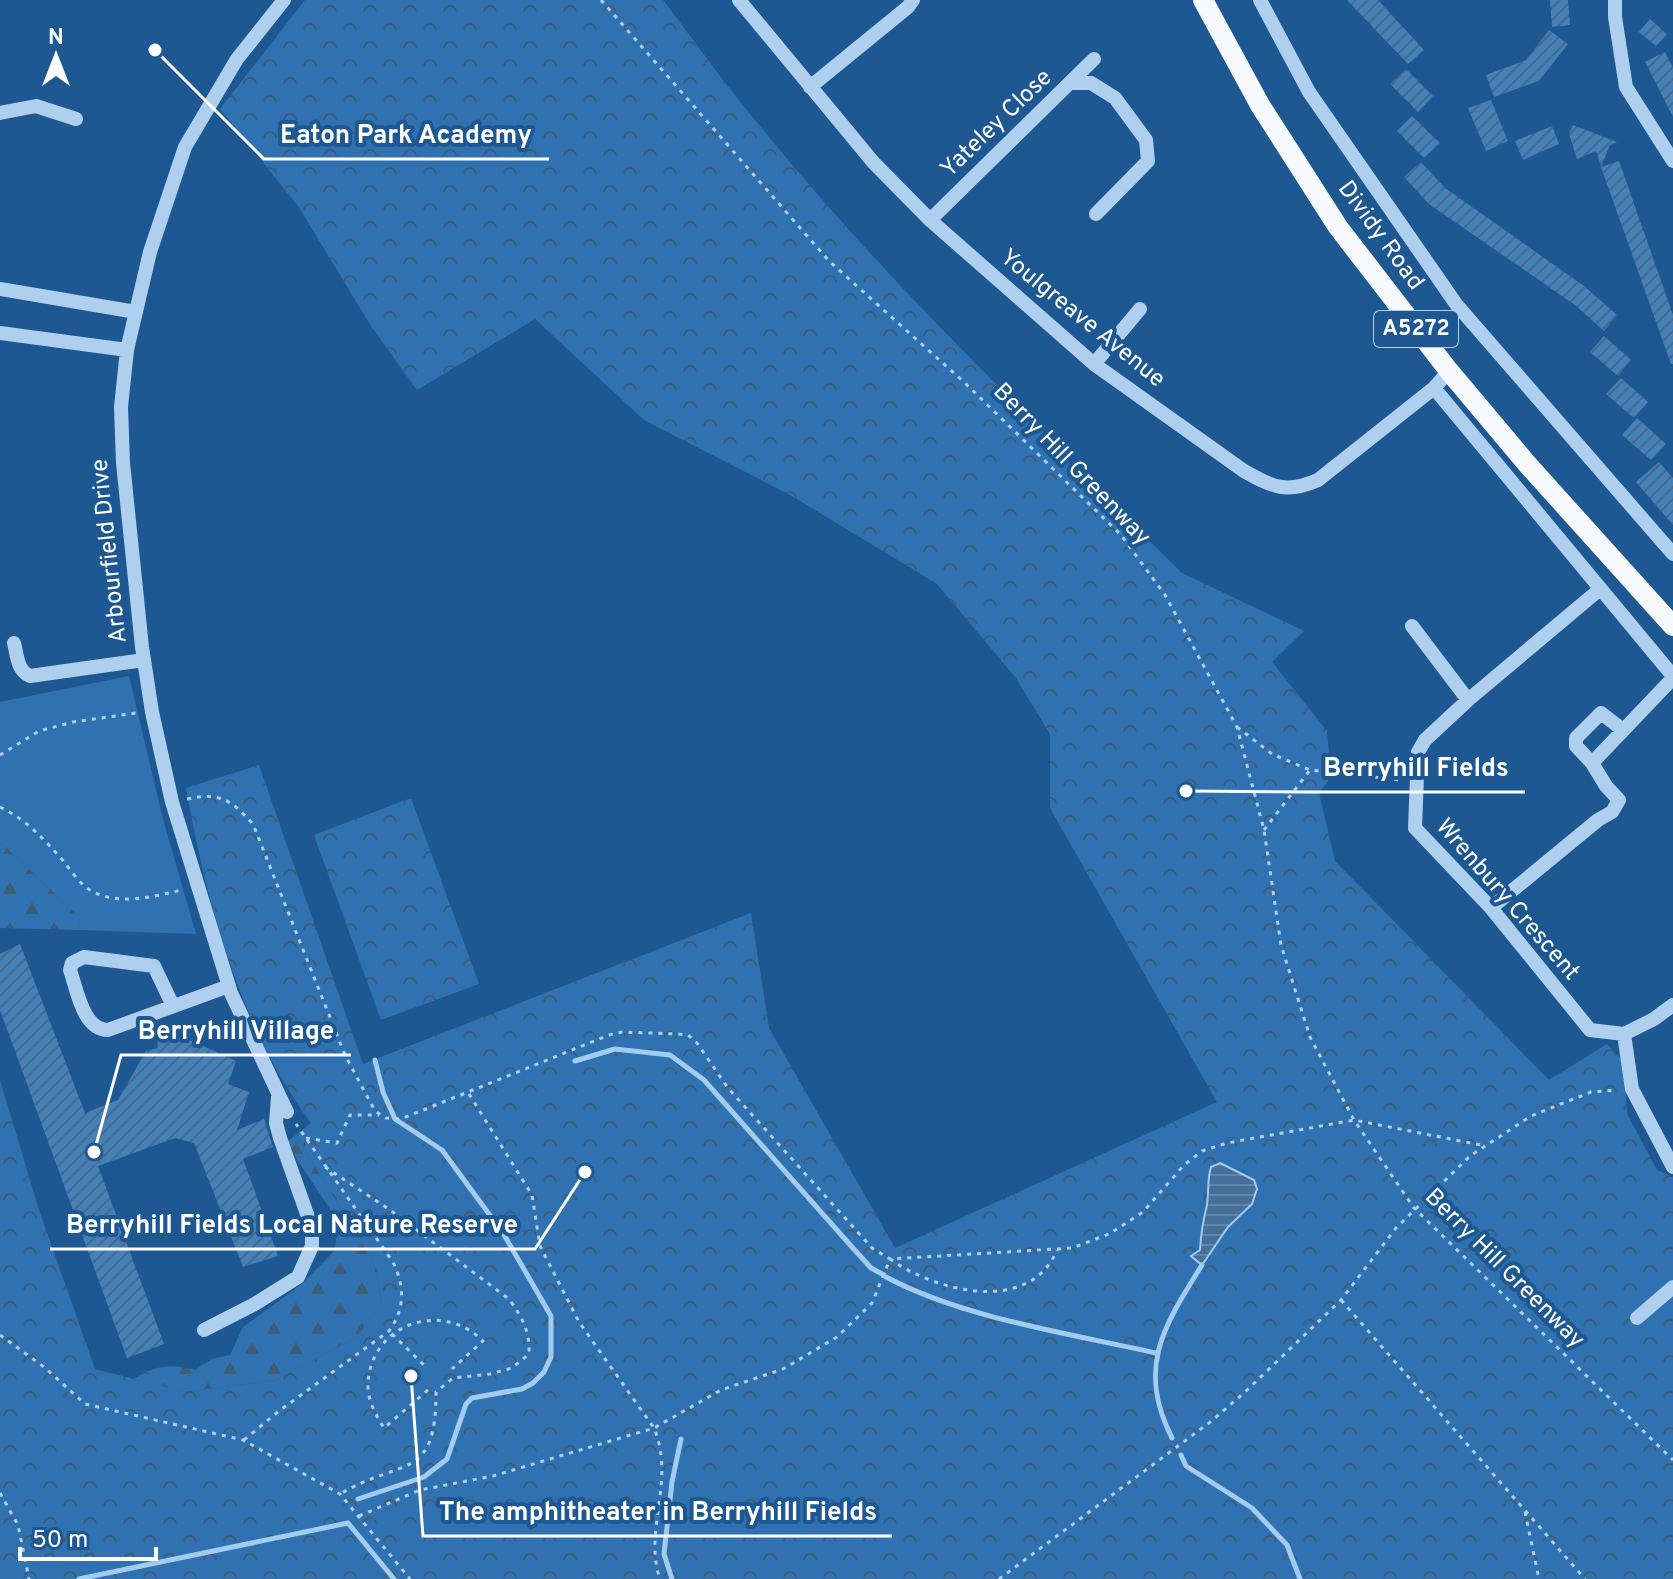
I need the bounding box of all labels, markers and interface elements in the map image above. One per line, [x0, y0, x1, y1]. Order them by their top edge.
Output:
north arrow [16, 16, 96, 96]
text: N [48, 25, 64, 52]
street label: Yateley Close [935, 63, 1059, 185]
callout: Eaton Park Academy [264, 109, 549, 159]
text: Eaton Park Academy [280, 120, 532, 153]
street label: Dividy Road [1330, 175, 1430, 297]
street label: Youlgreave Avenue [993, 243, 1171, 395]
road number: A5272 [1374, 311, 1458, 347]
street label: Berry Hill Greenway [986, 377, 1156, 553]
street label: Arbourfield Drive [85, 457, 135, 645]
callout: Berryhill Fields [1307, 742, 1525, 792]
text: Berryhill Fields [1323, 753, 1509, 786]
street label: Wrenbury Crescent [1428, 813, 1586, 987]
callout: Berryhill Village [121, 1005, 351, 1055]
text: Berryhill Village [138, 1016, 334, 1049]
street label: Berry Hill Greenway [1418, 1183, 1590, 1355]
callout: Berryhill Fields Local Nature Reserve [50, 1199, 535, 1249]
text: Berryhill Fields Local Nature Reserve [66, 1210, 518, 1243]
callout: The amphitheater in Berryhill Fields [423, 1486, 892, 1536]
text: The amphitheater in Berryhill Fields [439, 1497, 877, 1530]
scale bar [20, 1511, 156, 1561]
text: 50 m [32, 1526, 88, 1556]

